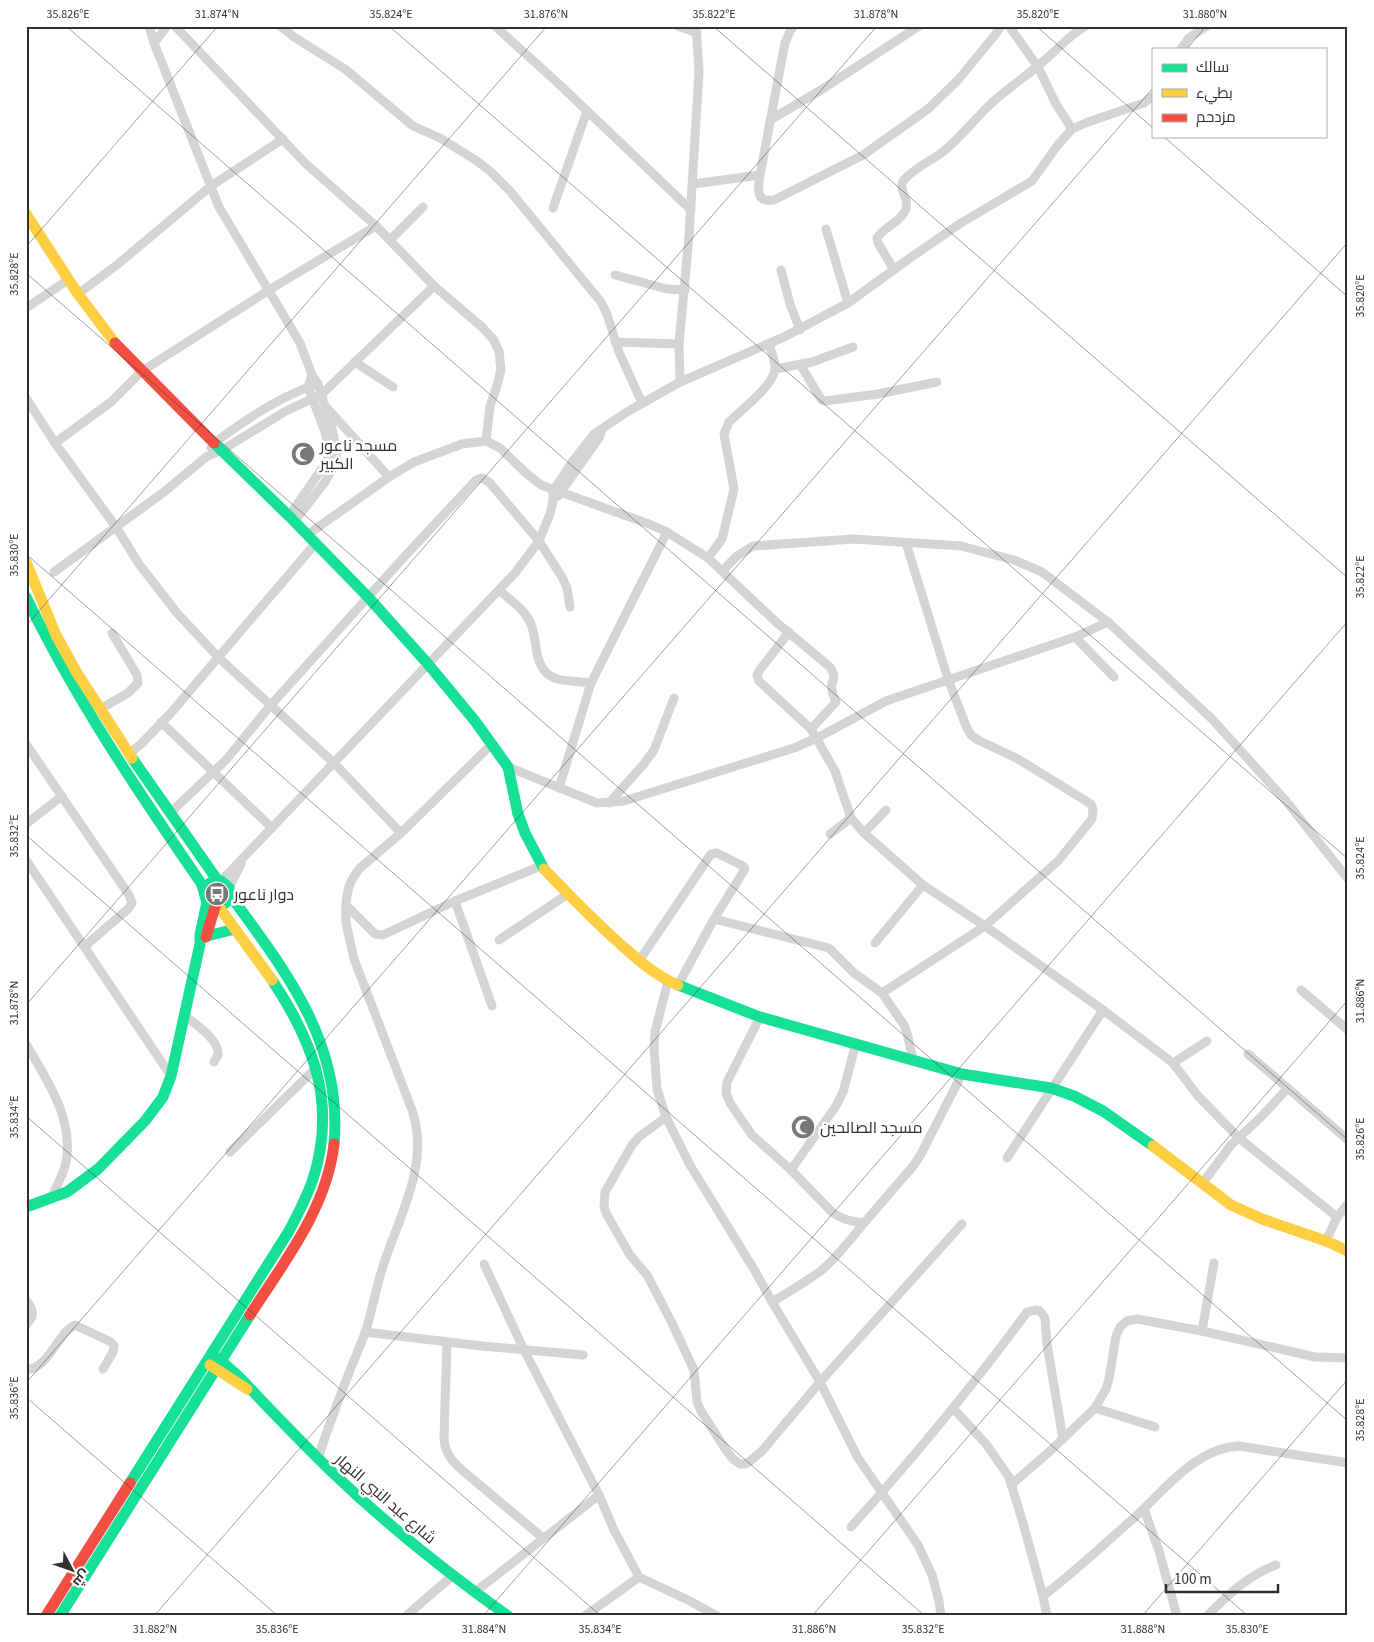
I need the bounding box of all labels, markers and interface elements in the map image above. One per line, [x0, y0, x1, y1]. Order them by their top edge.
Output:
text: 35.826°E [46, 6, 90, 23]
text: 31.874°N [195, 6, 239, 23]
text: 35.824°E [369, 6, 413, 23]
text: 31.876°N [524, 6, 568, 23]
text: 35.822°E [692, 6, 736, 23]
text: 31.878°N [854, 6, 898, 23]
text: 35.820°E [1016, 6, 1060, 23]
text: 31.880°N [1183, 6, 1227, 23]
legend [1152, 48, 1326, 138]
text: سالك [1196, 57, 1229, 78]
text: بطيء [1196, 83, 1233, 105]
text: مزدحم [1196, 107, 1236, 128]
text: 35.828°E [6, 252, 23, 296]
text: 35.820°E [1352, 274, 1369, 318]
place label: مسجد ناعور الكبير [319, 435, 397, 475]
mosque icon: مسجد ناعور الكبير [290, 441, 316, 467]
text: 35.830°E [6, 533, 23, 577]
text: 35.822°E [1352, 555, 1369, 599]
text: 35.832°E [6, 814, 23, 858]
text: 35.824°E [1352, 836, 1369, 880]
bus stop icon: دوار ناعور [204, 881, 230, 907]
place label: دوار ناعور [233, 884, 294, 906]
text: 31.886°N [1352, 979, 1369, 1023]
text: 31.878°N [6, 981, 23, 1025]
text: 35.834°E [6, 1095, 23, 1139]
mosque icon: مسجد الصالحين [790, 1114, 816, 1140]
place label: مسجد الصالحين [820, 1117, 922, 1139]
text: 35.826°E [1352, 1117, 1369, 1161]
text: 35.836°E [6, 1376, 23, 1420]
text: 35.828°E [1352, 1398, 1369, 1442]
street label: شارع عبد النبي النهار [328, 1448, 441, 1550]
north arrow [48, 1544, 98, 1594]
scale bar [1166, 1562, 1279, 1594]
text: ش [68, 1565, 94, 1591]
text: 100 m [1174, 1569, 1212, 1590]
text: 31.882°N [133, 1621, 177, 1638]
text: 35.836°E [255, 1621, 299, 1638]
text: 31.884°N [462, 1621, 506, 1638]
text: 35.834°E [578, 1621, 622, 1638]
text: 31.886°N [792, 1621, 836, 1638]
text: 35.832°E [901, 1621, 945, 1638]
text: 31.888°N [1121, 1621, 1165, 1638]
text: 35.830°E [1225, 1621, 1269, 1638]

